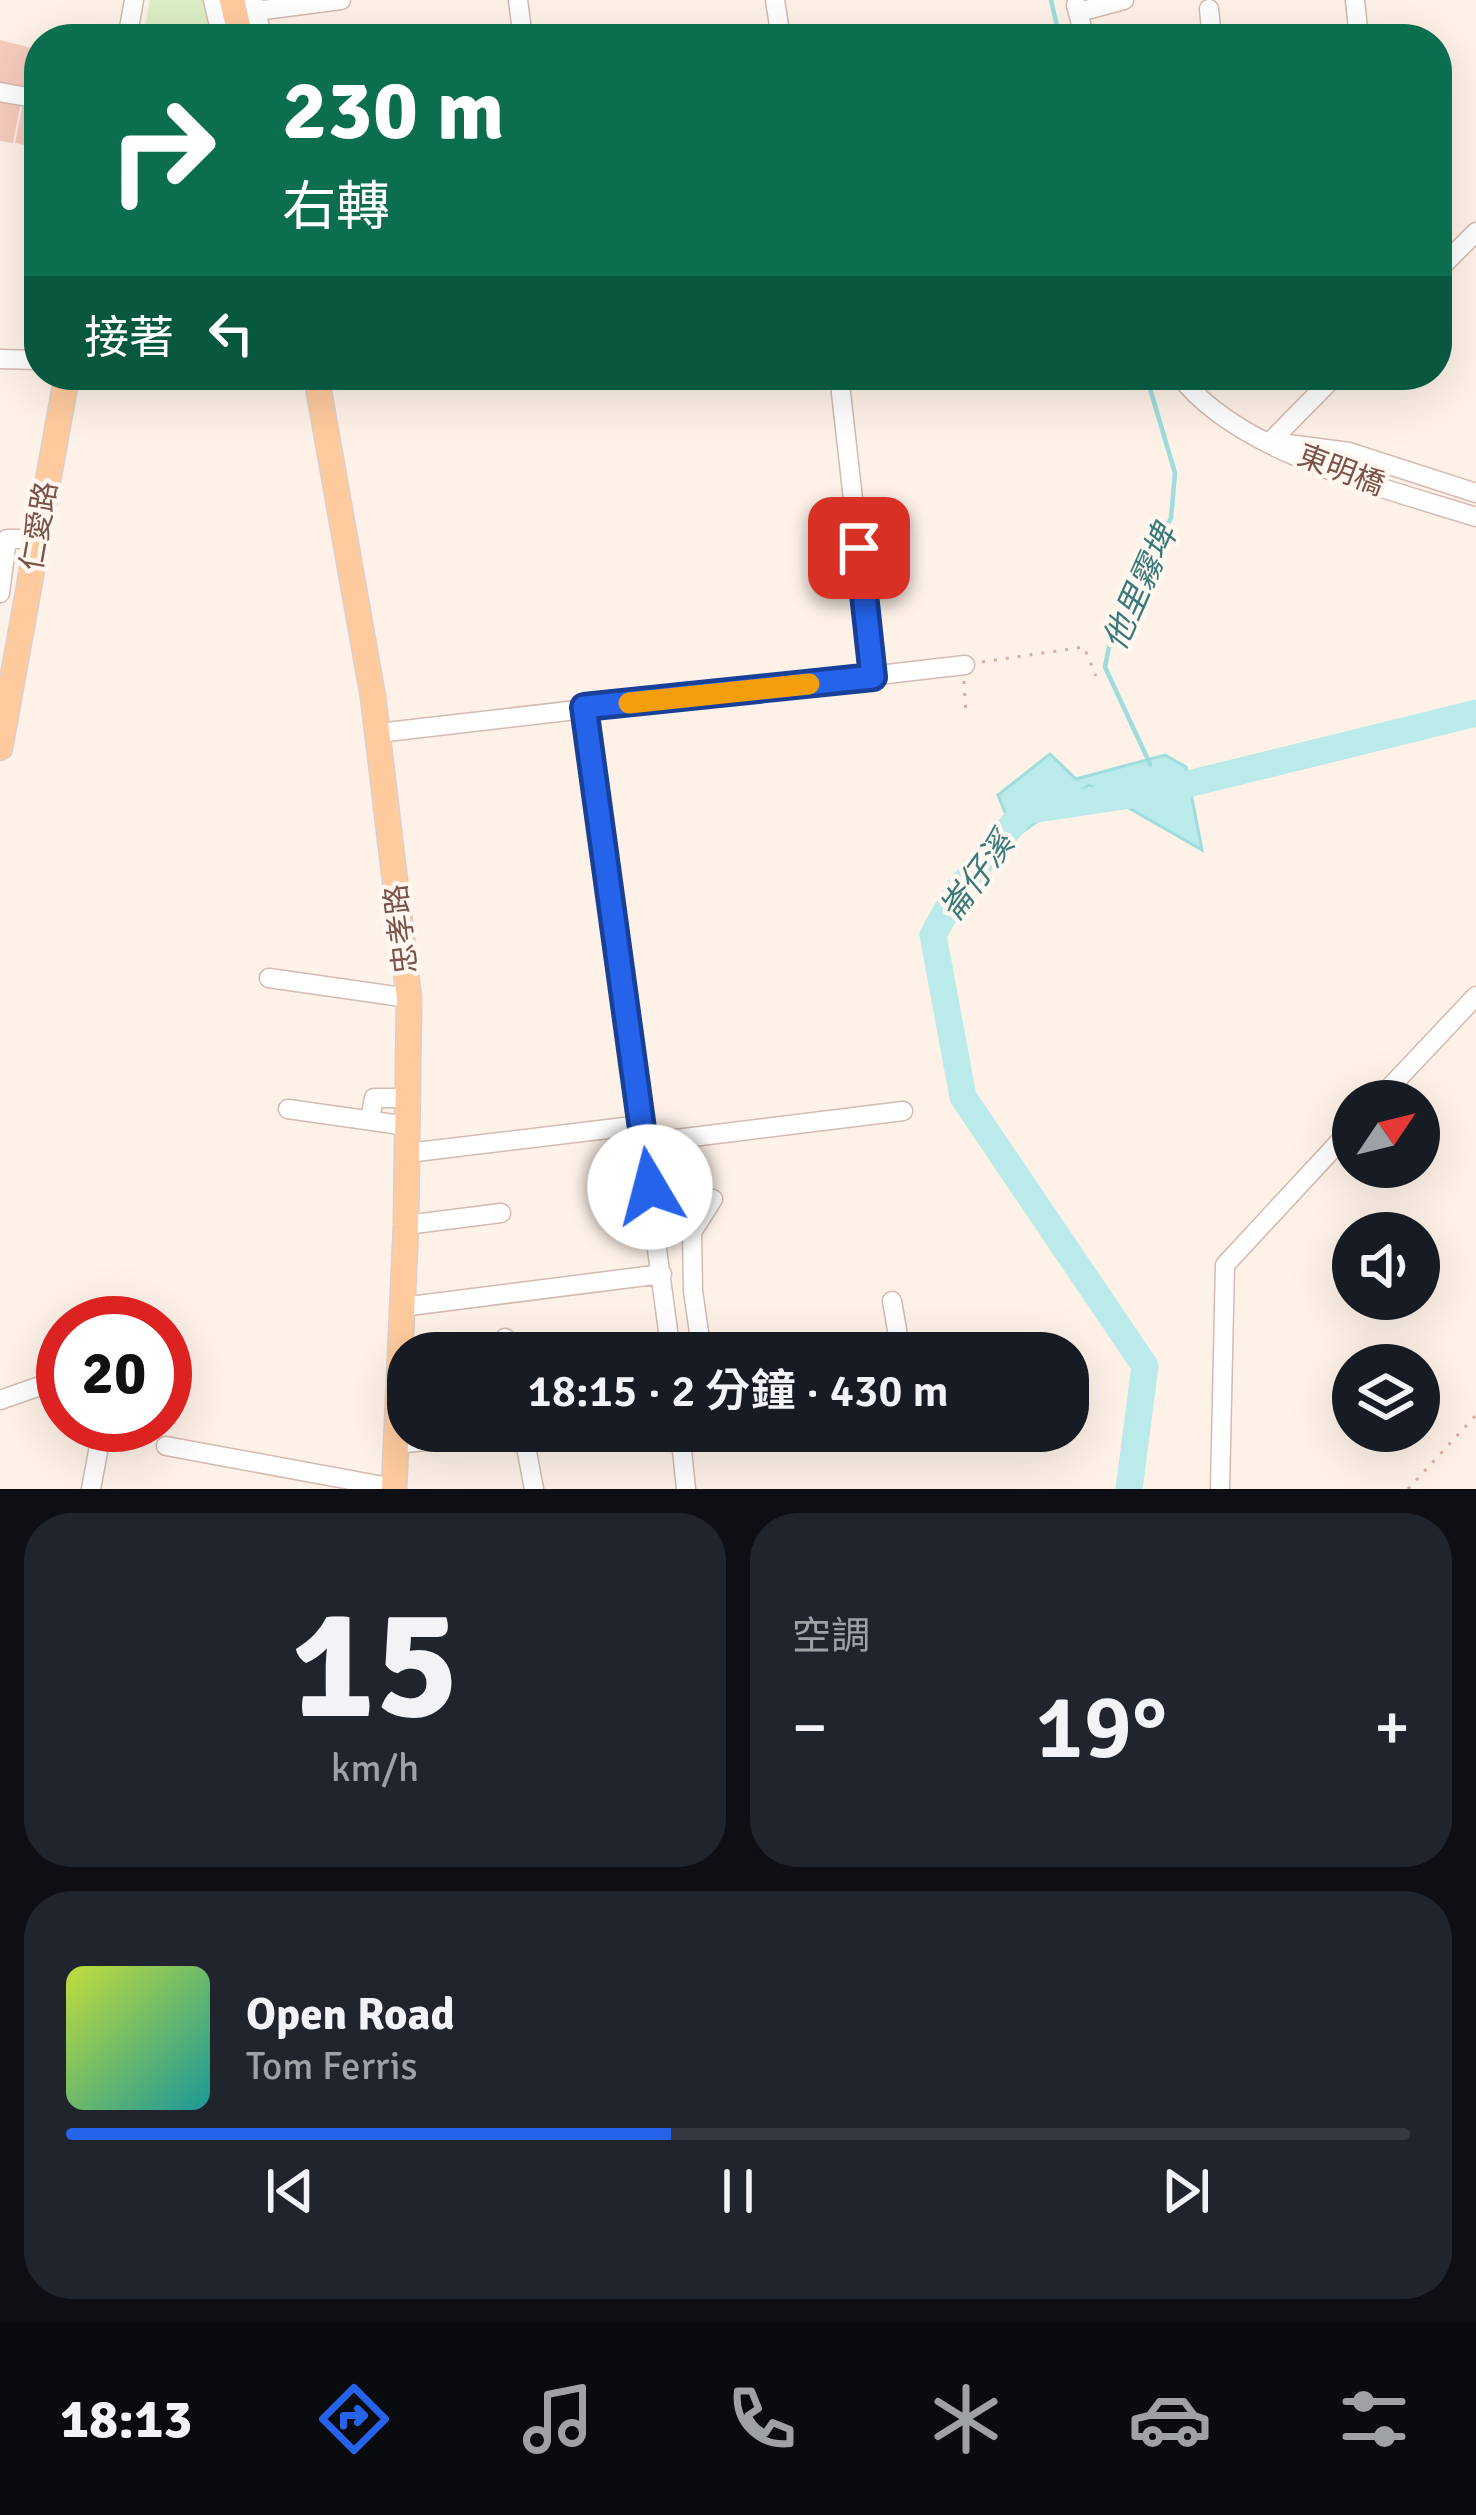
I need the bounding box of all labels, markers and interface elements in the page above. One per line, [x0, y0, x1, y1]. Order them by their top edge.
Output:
text: 230 m [282, 59, 504, 163]
icon: right [84, 72, 240, 228]
text: 右轉 [282, 174, 390, 241]
icon: left [198, 300, 264, 366]
text: 接著 [84, 311, 174, 366]
street label: 東明橋 [1292, 437, 1389, 504]
street label: 仁愛路 [13, 479, 66, 574]
pin [808, 497, 910, 599]
icon: arrive [826, 515, 892, 581]
water label: 他里霧埤 [1095, 515, 1188, 656]
water label: 崙仔溪 [932, 822, 1025, 929]
street label: 忠孝路 [378, 882, 425, 976]
north arrow [1332, 1080, 1440, 1188]
map controls [1332, 1080, 1440, 1452]
position arrow [587, 1124, 713, 1250]
button: sound [1332, 1212, 1440, 1320]
speed limit sign: 20 [36, 1296, 192, 1452]
button: layers [1332, 1344, 1440, 1452]
text: 18:15 · 2 分鐘 · 430 m [527, 1364, 949, 1419]
text: 15 [291, 1569, 459, 1762]
text: 空調 [792, 1612, 870, 1660]
text: 19° [1035, 1672, 1167, 1783]
text: − [792, 1687, 828, 1768]
text: + [1374, 1687, 1410, 1768]
text: km/h [331, 1744, 419, 1792]
text: Open Road [246, 1987, 455, 2042]
text: Tom Ferris [246, 2042, 418, 2090]
icon: previous [257, 2158, 323, 2224]
icon: pause [705, 2158, 771, 2224]
icon: next [1153, 2158, 1219, 2224]
icon: directions [312, 2377, 396, 2461]
icon: music [516, 2377, 600, 2461]
icon: phone [720, 2377, 804, 2461]
icon: climate [924, 2377, 1008, 2461]
icon: car [1128, 2377, 1212, 2461]
icon: filters [1332, 2377, 1416, 2461]
text: 18:13 [60, 2386, 193, 2453]

